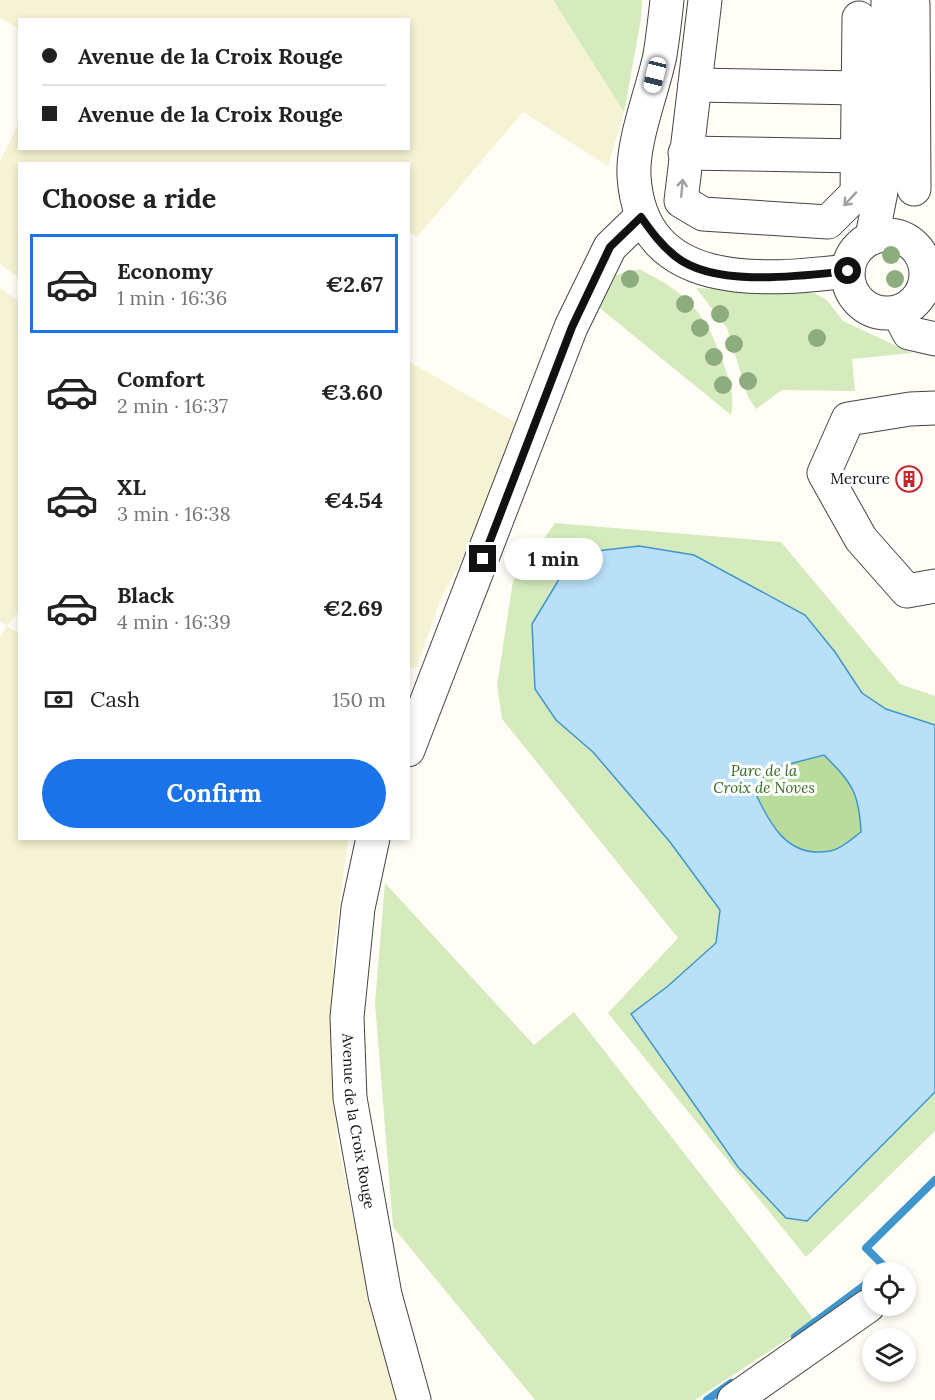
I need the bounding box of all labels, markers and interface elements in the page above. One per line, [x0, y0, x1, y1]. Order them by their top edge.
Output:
text: Avenue de la Croix Rouge [78, 42, 343, 70]
car [642, 55, 668, 95]
text: Avenue de la Croix Rouge [78, 100, 343, 128]
one-way arrow [677, 179, 688, 199]
text: Choose a ride [42, 181, 216, 215]
one-way arrow [843, 192, 857, 207]
icon: car [45, 257, 99, 311]
text: Economy [117, 257, 213, 285]
route start [834, 257, 861, 284]
text: €2.67 [325, 270, 383, 298]
text: 1 min · 16:36 [117, 285, 227, 310]
icon: car [45, 365, 99, 419]
text: Comfort [117, 365, 205, 393]
text: €3.60 [321, 378, 383, 406]
text: 2 min · 16:37 [117, 393, 228, 418]
building icon: Mercure [894, 464, 924, 494]
place label: Mercure [830, 469, 890, 488]
icon: car [45, 473, 99, 527]
text: XL [117, 473, 146, 501]
text: €4.54 [324, 486, 383, 514]
text: 3 min · 16:38 [117, 501, 231, 526]
callout: 1 min [504, 538, 603, 580]
route end [469, 545, 496, 572]
text: 1 min [528, 546, 579, 571]
icon: car [45, 581, 99, 635]
text: Black [117, 581, 174, 609]
text: €2.69 [323, 594, 383, 622]
text: 4 min · 16:39 [117, 609, 231, 634]
icon: cash [42, 683, 75, 716]
text: Cash [90, 685, 140, 713]
text: 150 m [332, 687, 386, 712]
button: Confirm [42, 759, 386, 828]
park label: Parc de la Croix de Noves [713, 761, 815, 797]
street label: Avenue de la Croix Rouge [339, 1032, 379, 1210]
map controls [862, 1262, 916, 1382]
button: locate [862, 1262, 916, 1316]
button: layers [862, 1328, 916, 1382]

